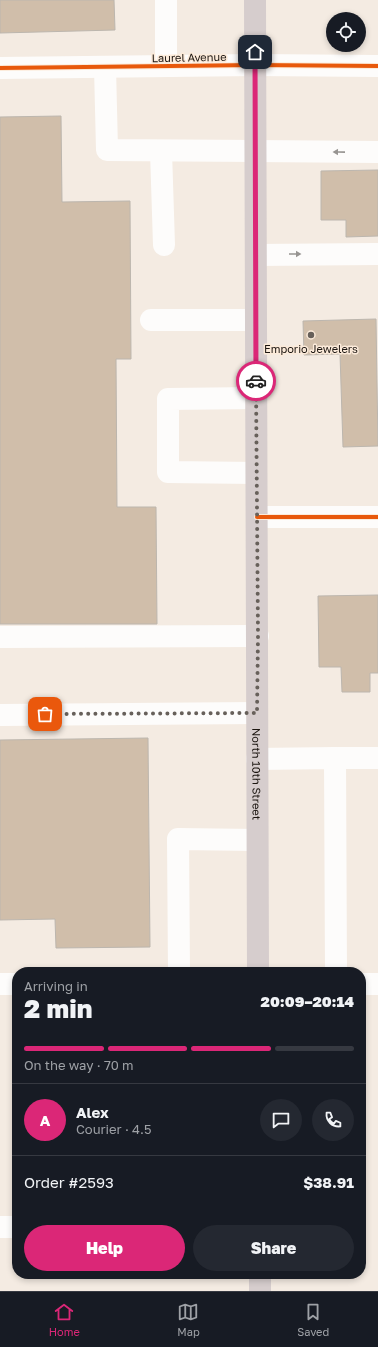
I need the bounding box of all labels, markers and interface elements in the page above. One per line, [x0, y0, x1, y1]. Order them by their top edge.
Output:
map controls [326, 12, 366, 52]
button: locate [326, 12, 366, 52]
pin [238, 35, 272, 69]
icon: home [244, 41, 266, 63]
street label: Laurel Avenue [151, 50, 227, 64]
one-way arrow [332, 149, 345, 155]
one-way arrow [289, 251, 302, 257]
marker: Emporio Jewelers [306, 330, 316, 340]
place label: Emporio Jewelers [264, 342, 358, 355]
courier [236, 361, 276, 401]
icon: car [245, 370, 267, 392]
pin [28, 697, 62, 731]
icon: bag [34, 703, 56, 725]
street label: North 10th Street [251, 728, 264, 820]
text: Arriving in [24, 978, 88, 994]
text: 20:09–20:14 [261, 992, 354, 1010]
text: 2 min [24, 993, 92, 1024]
text: On the way · 70 m [24, 1057, 134, 1073]
button: chat [260, 1099, 302, 1141]
button: phone [312, 1099, 354, 1141]
text: Alex [76, 1103, 109, 1121]
text: A [40, 1111, 50, 1129]
text: Courier · 4.5 [76, 1121, 151, 1137]
text: Order #2593 [24, 1173, 114, 1191]
text: $38.91 [303, 1173, 354, 1191]
button: Help [24, 1225, 185, 1271]
button: Share [193, 1225, 354, 1271]
tab: Home [49, 1301, 80, 1338]
tab: Map [177, 1301, 200, 1338]
tab: Saved [297, 1301, 329, 1338]

